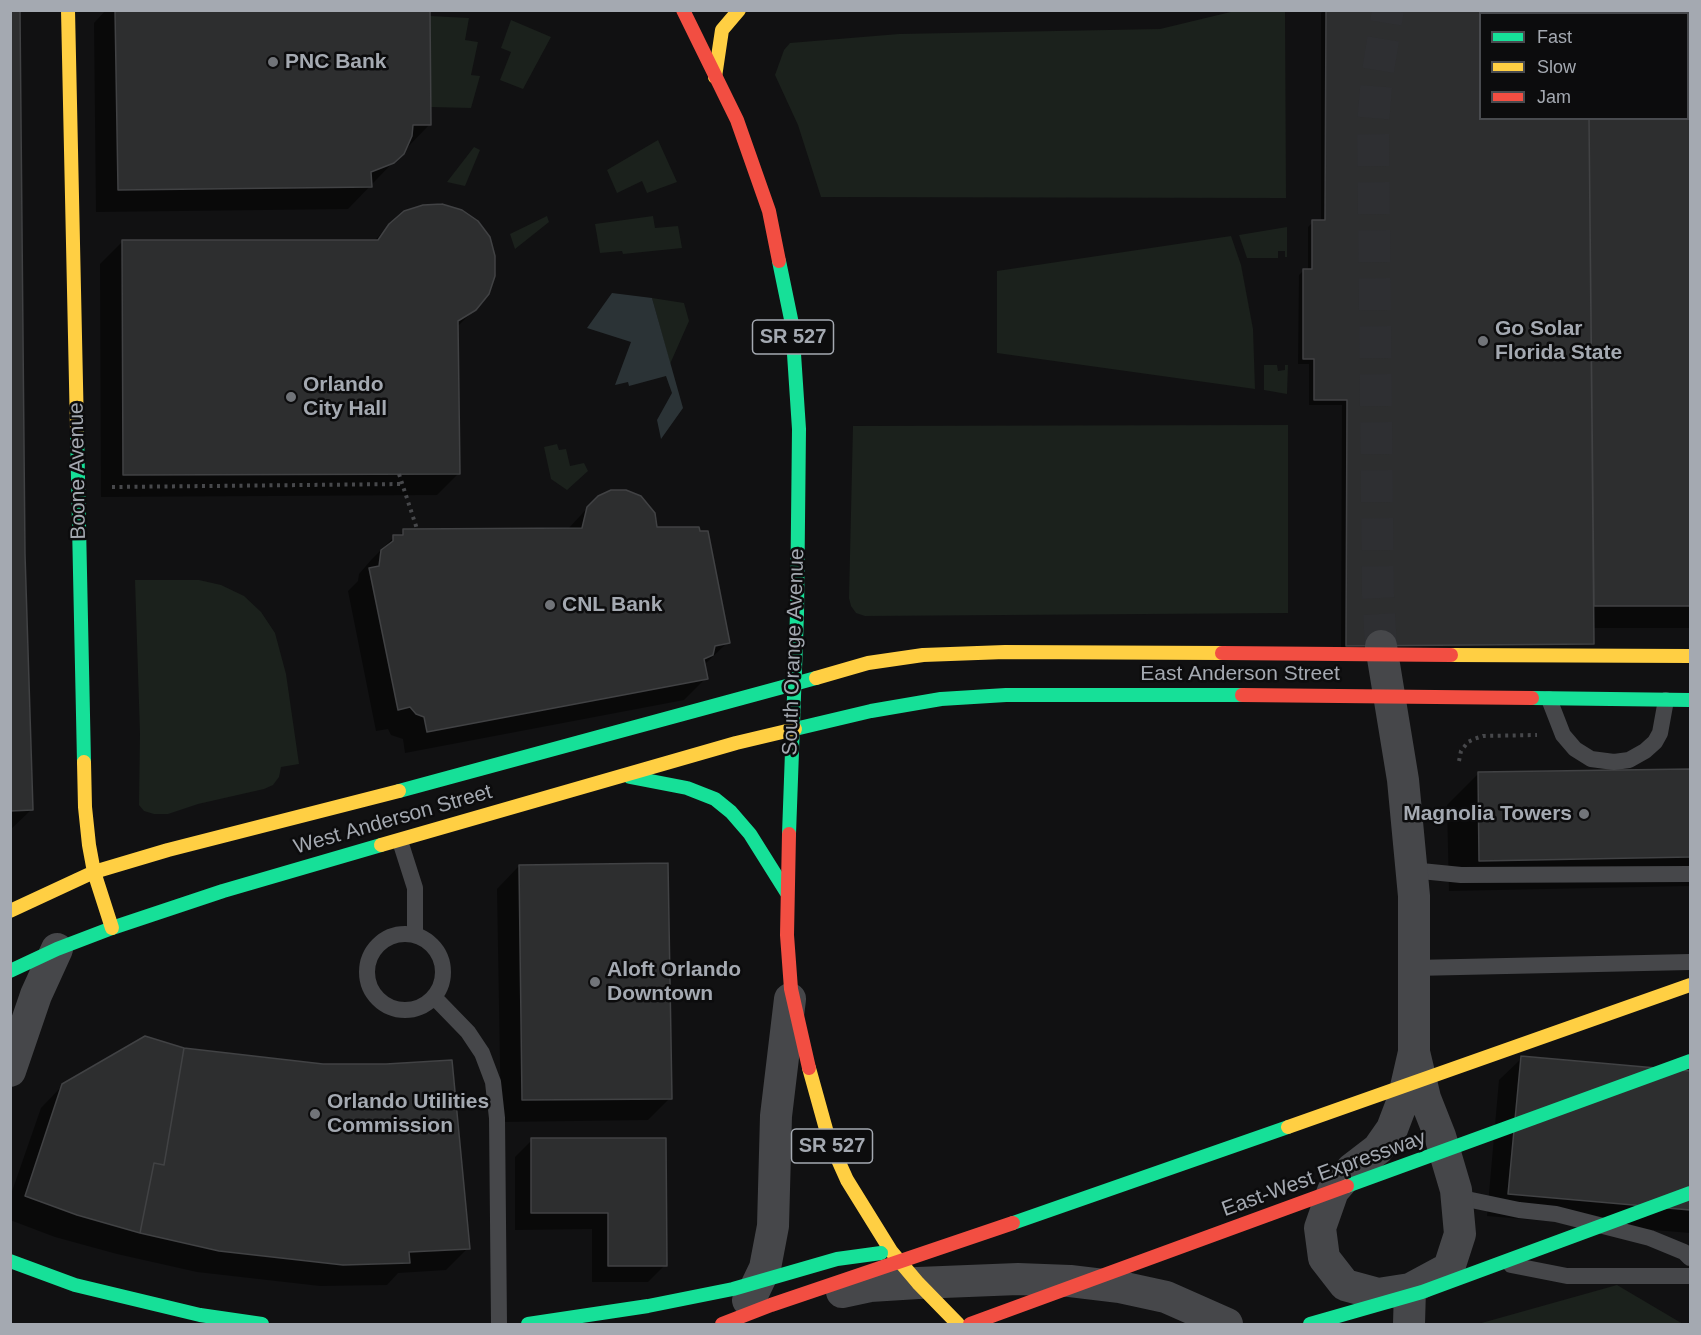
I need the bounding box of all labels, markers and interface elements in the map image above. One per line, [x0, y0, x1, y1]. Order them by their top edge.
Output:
legend [1479, 12, 1689, 120]
text: Fast [1537, 27, 1572, 47]
place label: PNC Bank [285, 49, 387, 75]
marker: PNC Bank [266, 55, 280, 69]
text: Slow [1537, 57, 1576, 77]
text: Jam [1537, 87, 1571, 107]
place label: Go Solar Florida State [1495, 316, 1622, 366]
road number: SR 527 [752, 320, 834, 354]
marker: Go Solar Florida State [1476, 334, 1490, 348]
place label: Orlando City Hall [303, 372, 387, 422]
marker: Orlando City Hall [284, 390, 298, 404]
street label: Boone Avenue [64, 402, 92, 540]
street label: South Orange Avenue [778, 548, 810, 756]
place label: CNL Bank [562, 592, 662, 618]
marker: CNL Bank [543, 598, 557, 612]
street label: East Anderson Street [1140, 661, 1340, 687]
street label: West Anderson Street [291, 780, 495, 860]
place label: Magnolia Towers [1403, 801, 1572, 827]
marker: Magnolia Towers [1577, 807, 1591, 821]
place label: Aloft Orlando Downtown [607, 957, 741, 1007]
marker: Aloft Orlando Downtown [588, 975, 602, 989]
place label: Orlando Utilities Commission [327, 1089, 489, 1139]
marker: Orlando Utilities Commission [308, 1107, 322, 1121]
street label: East-West Expressway [1218, 1125, 1430, 1223]
road number: SR 527 [792, 1129, 872, 1163]

